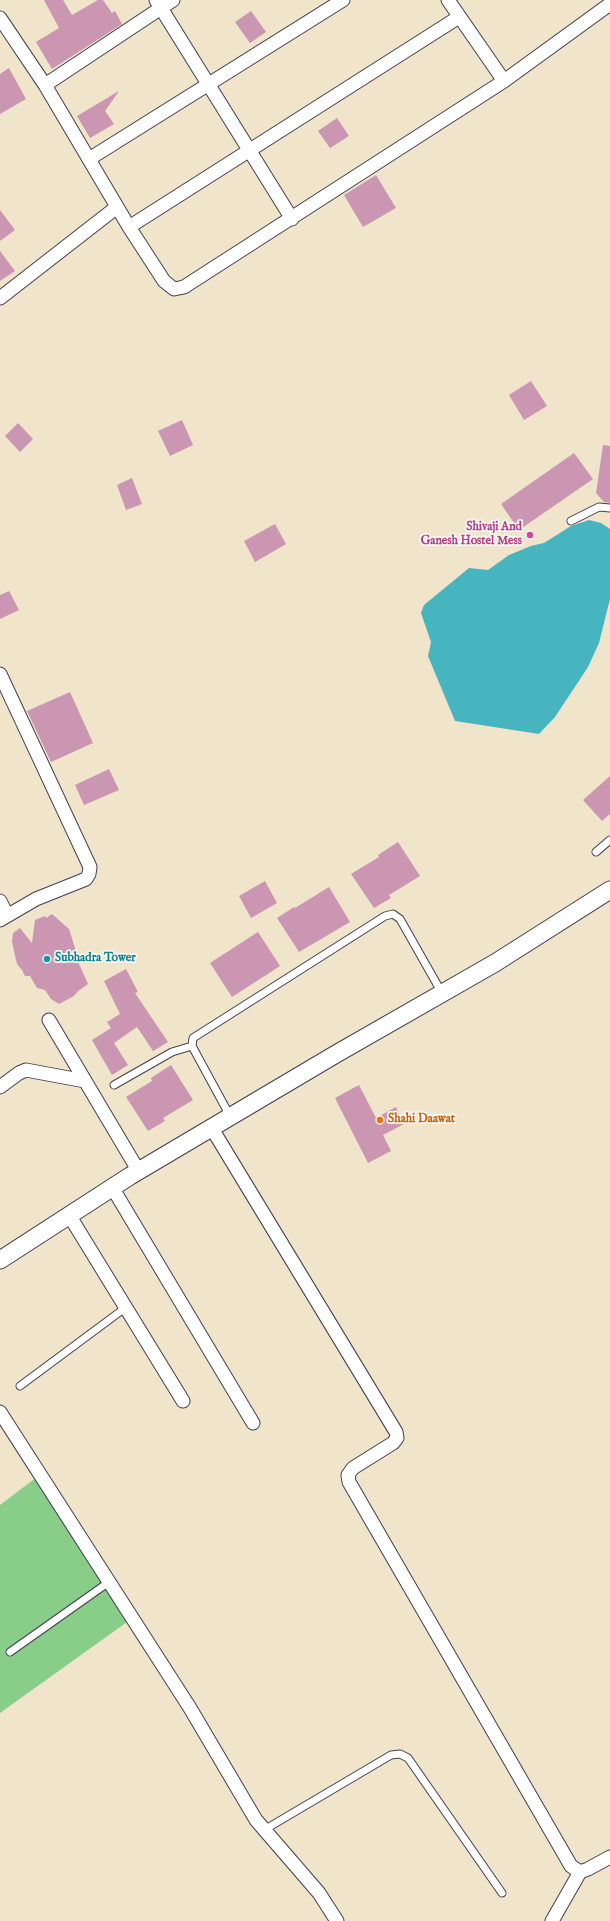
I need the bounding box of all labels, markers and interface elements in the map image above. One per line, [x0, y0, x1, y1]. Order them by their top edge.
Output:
place label: Shivaji And Ganesh Hostel Mess [421, 521, 522, 549]
marker: Shivaji And Ganesh Hostel Mess [525, 530, 535, 540]
place label: Subhadra Tower [55, 952, 136, 966]
marker: Subhadra Tower [42, 954, 52, 964]
place label: Shahi Daawat [388, 1113, 455, 1127]
marker: Shahi Daawat [375, 1115, 385, 1125]

